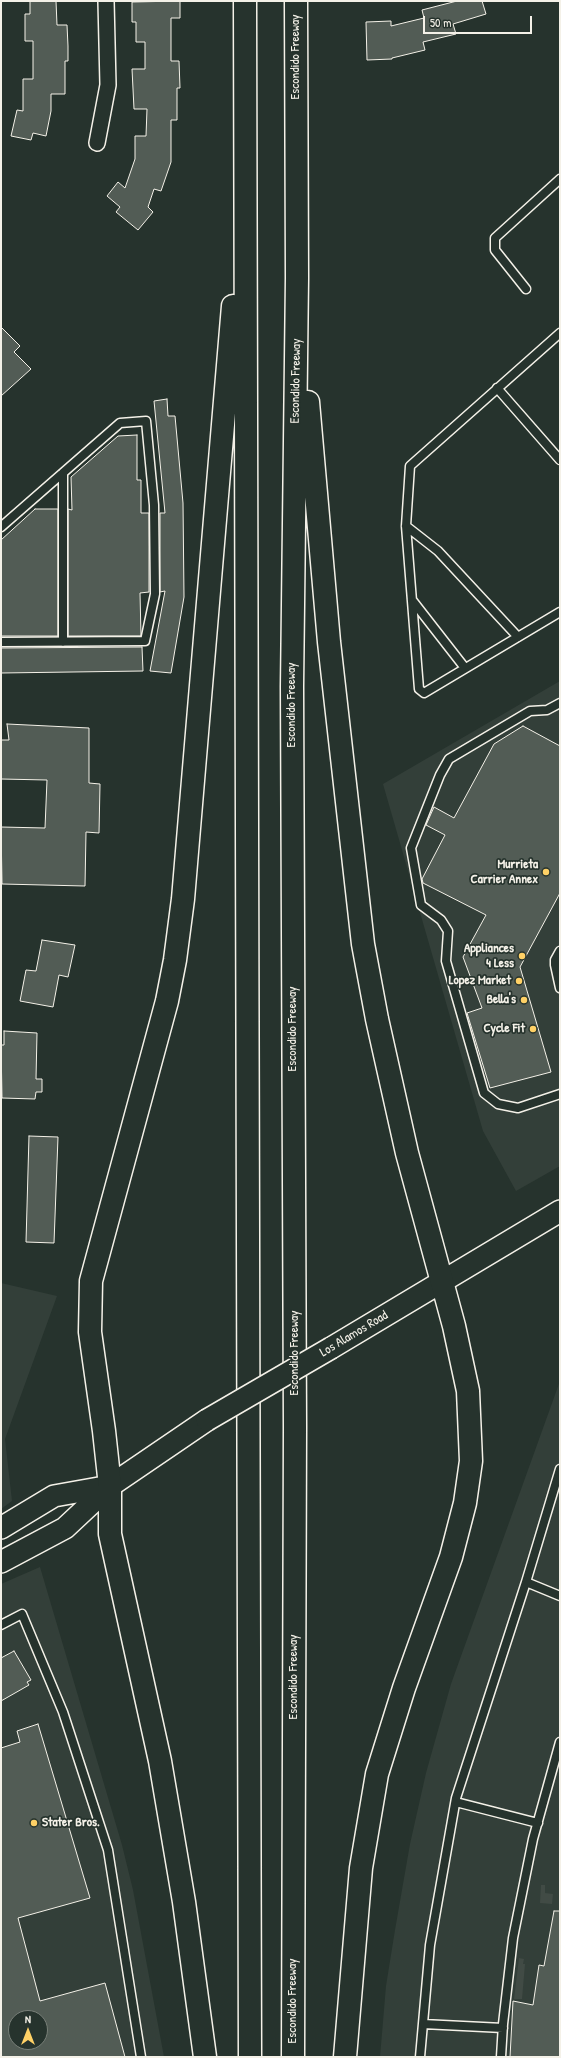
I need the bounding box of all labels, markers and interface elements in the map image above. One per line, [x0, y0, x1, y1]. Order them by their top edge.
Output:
scale bar [425, 8, 534, 34]
street label: Escondido Freeway [288, 14, 304, 100]
text: 50 m [430, 14, 451, 31]
street label: Escondido Freeway [287, 338, 305, 424]
street label: Escondido Freeway [284, 662, 300, 748]
place label: Murrieta Carrier Annex [471, 857, 538, 888]
marker: Murrieta Carrier Annex [541, 867, 551, 877]
place label: Appliances 4 Less [464, 941, 514, 972]
marker: Appliances 4 Less [517, 951, 527, 961]
place label: Lopez Market [449, 973, 511, 989]
marker: Lopez Market [514, 976, 524, 986]
street label: Escondido Freeway [285, 986, 301, 1072]
place label: Bella's [486, 992, 516, 1008]
marker: Bella's [519, 995, 529, 1005]
place label: Cycle Fit [483, 1021, 525, 1037]
marker: Cycle Fit [528, 1024, 538, 1034]
street label: Los Alamos Road [317, 1308, 391, 1360]
street label: Escondido Freeway [287, 1310, 303, 1396]
street label: Escondido Freeway [286, 1634, 302, 1720]
place label: Stater Bros. [42, 1815, 100, 1831]
marker: Stater Bros. [29, 1818, 39, 1828]
street label: Escondido Freeway [285, 1958, 301, 2044]
north arrow [8, 2010, 48, 2050]
text: N [25, 2012, 31, 2026]

